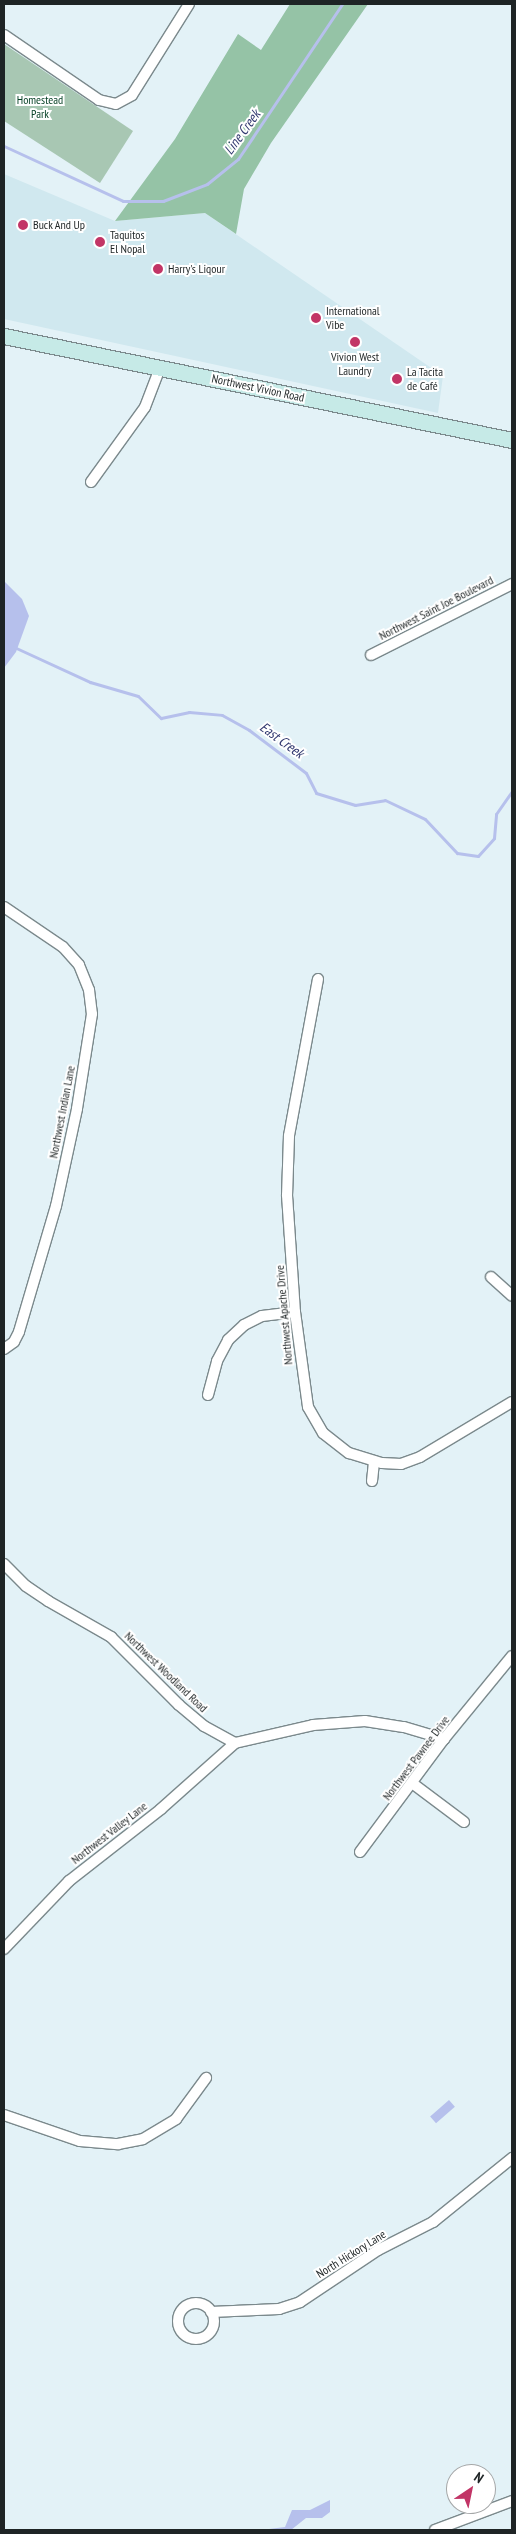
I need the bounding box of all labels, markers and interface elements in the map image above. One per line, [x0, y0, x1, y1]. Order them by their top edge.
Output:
park label: Homestead Park [17, 93, 63, 121]
water label: Line Creek [220, 107, 264, 157]
place label: Buck And Up [33, 218, 85, 232]
marker: Buck And Up [17, 219, 29, 231]
place label: Taquitos El Nopal [110, 228, 145, 256]
marker: Taquitos El Nopal [94, 236, 106, 248]
place label: Harry's Liqour [168, 262, 225, 276]
marker: Harry's Liqour [152, 263, 164, 275]
place label: International Vibe [326, 304, 380, 332]
marker: International Vibe [310, 312, 322, 324]
marker: Vivion West Laundry [349, 336, 361, 348]
place label: Vivion West Laundry [331, 350, 379, 378]
place label: La Tacita de Café [407, 365, 443, 393]
street label: Northwest Vivion Road [210, 371, 306, 405]
marker: La Tacita de Café [391, 373, 403, 385]
street label: Northwest Saint Joe Boulevard [376, 573, 496, 643]
water label: East Creek [257, 718, 307, 762]
street label: Northwest Indian Lane [46, 1065, 78, 1159]
street label: Northwest Apache Drive [272, 1264, 296, 1366]
street label: Northwest Woodland Road [121, 1629, 211, 1715]
street label: Northwest Pawnee Drive [380, 1713, 452, 1803]
street label: Northwest Valley Lane [68, 1799, 150, 1867]
street label: North Hickory Lane [313, 2227, 389, 2281]
north arrow [446, 2464, 496, 2514]
text: N [471, 2468, 487, 2487]

